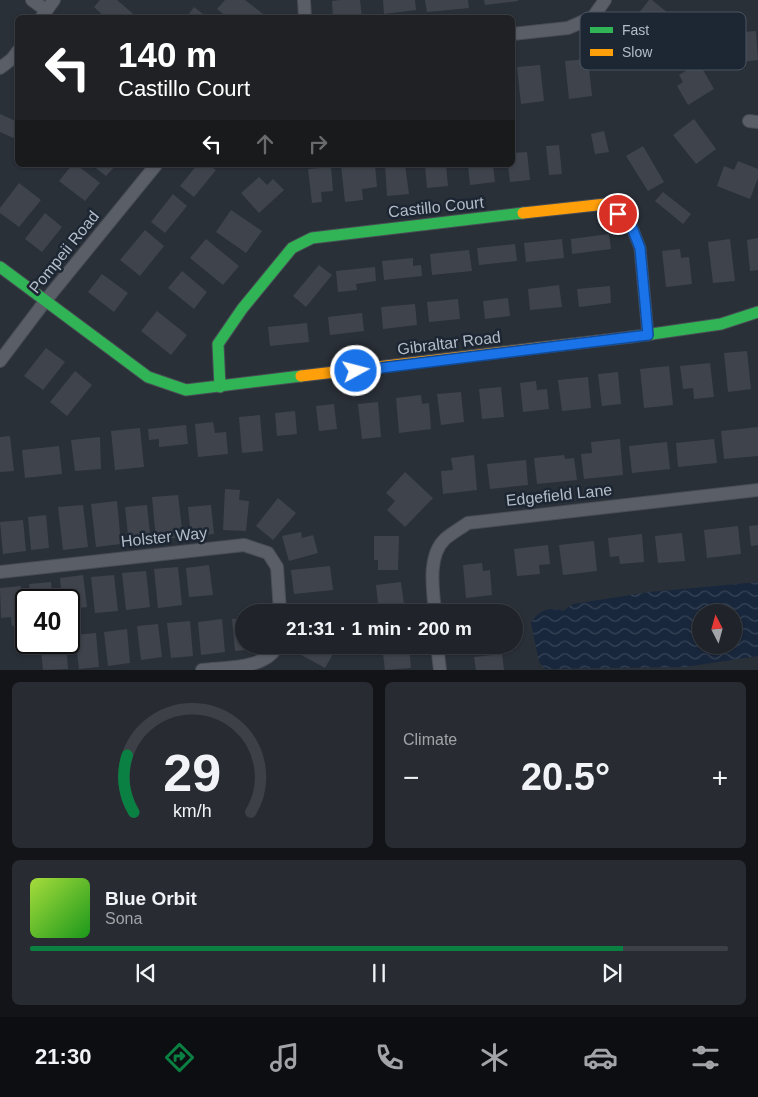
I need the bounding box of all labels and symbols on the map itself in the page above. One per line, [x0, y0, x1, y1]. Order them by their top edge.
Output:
legend [580, 12, 746, 70]
text: Fast [622, 22, 649, 38]
text: Slow [622, 44, 653, 60]
street label: Castillo Court [387, 193, 485, 220]
pin [597, 193, 639, 235]
street label: Pompeii Road [26, 208, 102, 296]
street label: Gibraltar Road [396, 328, 502, 358]
position arrow [329, 344, 381, 396]
street label: Edgefield Lane [505, 481, 613, 509]
street label: Holster Way [120, 524, 208, 550]
speed limit sign: 40 [15, 589, 80, 654]
north arrow [692, 604, 742, 654]

